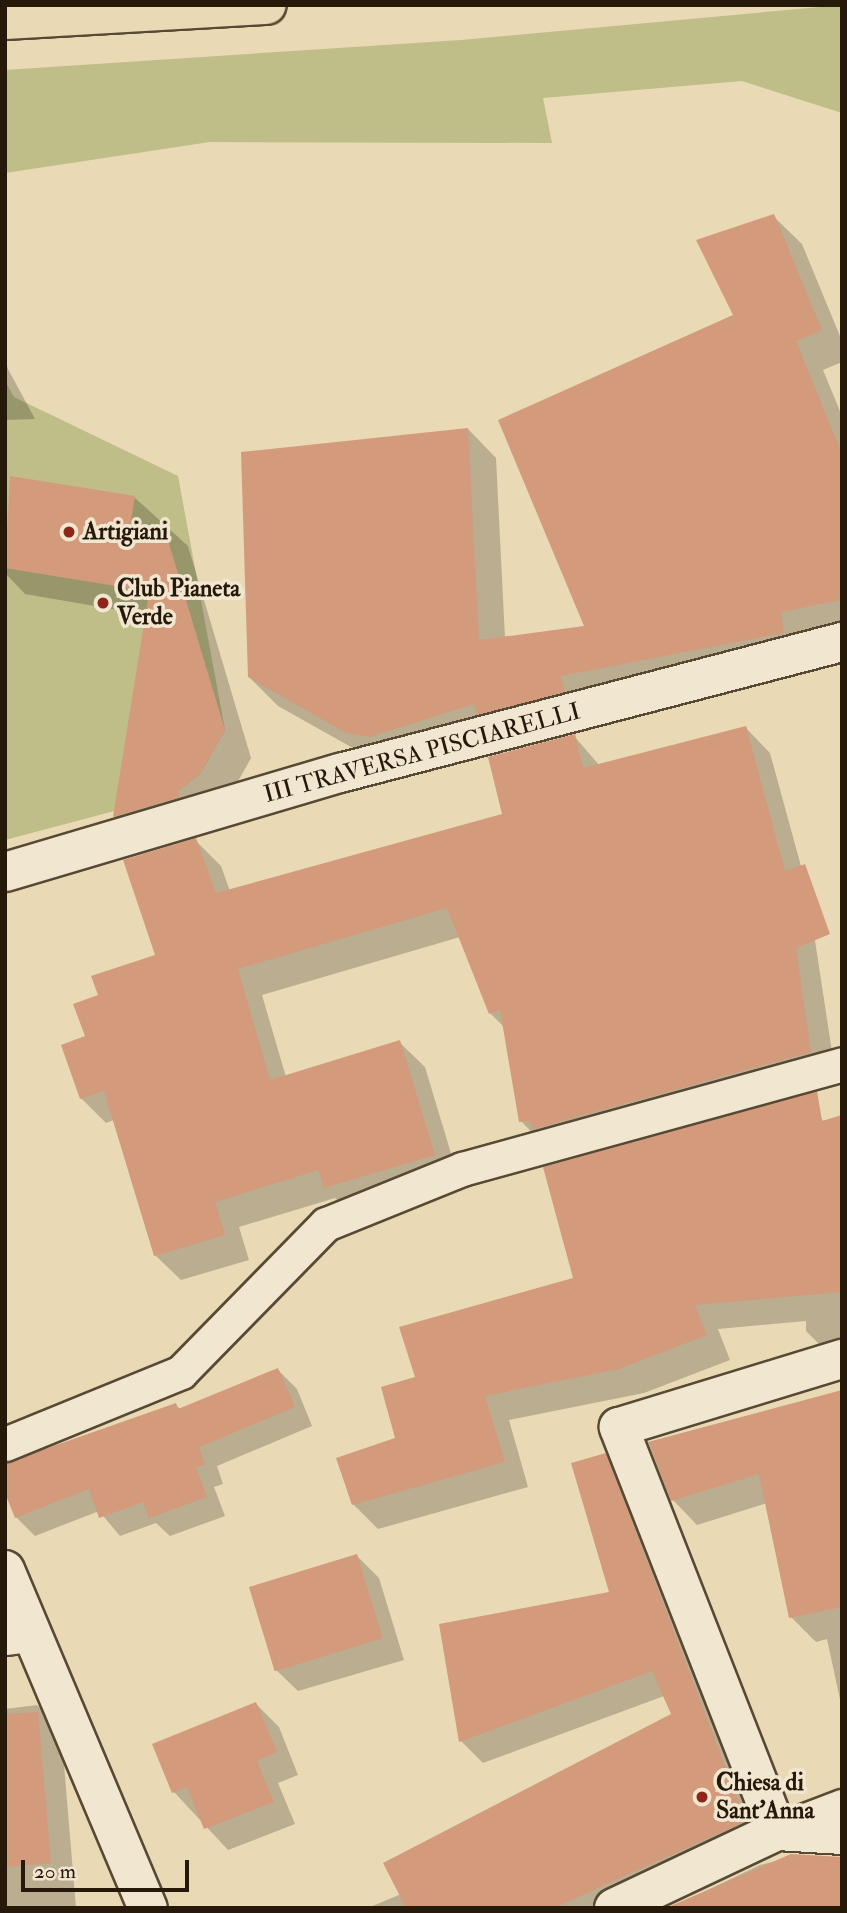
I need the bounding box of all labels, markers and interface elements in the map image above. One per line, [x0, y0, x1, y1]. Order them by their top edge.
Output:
place label: Artigiani [83, 518, 168, 546]
marker: Artigiani [61, 524, 77, 540]
place label: Club Pianeta Verde [117, 575, 240, 631]
marker: Club Pianeta Verde [95, 595, 111, 611]
street label: III TRAVERSA PISCIARELLI [261, 697, 583, 809]
place label: Chiesa di Sant'Anna [716, 1769, 814, 1825]
marker: Chiesa di Sant'Anna [694, 1789, 710, 1805]
scale bar [24, 1846, 192, 1890]
text: 20 m [34, 1858, 76, 1885]

